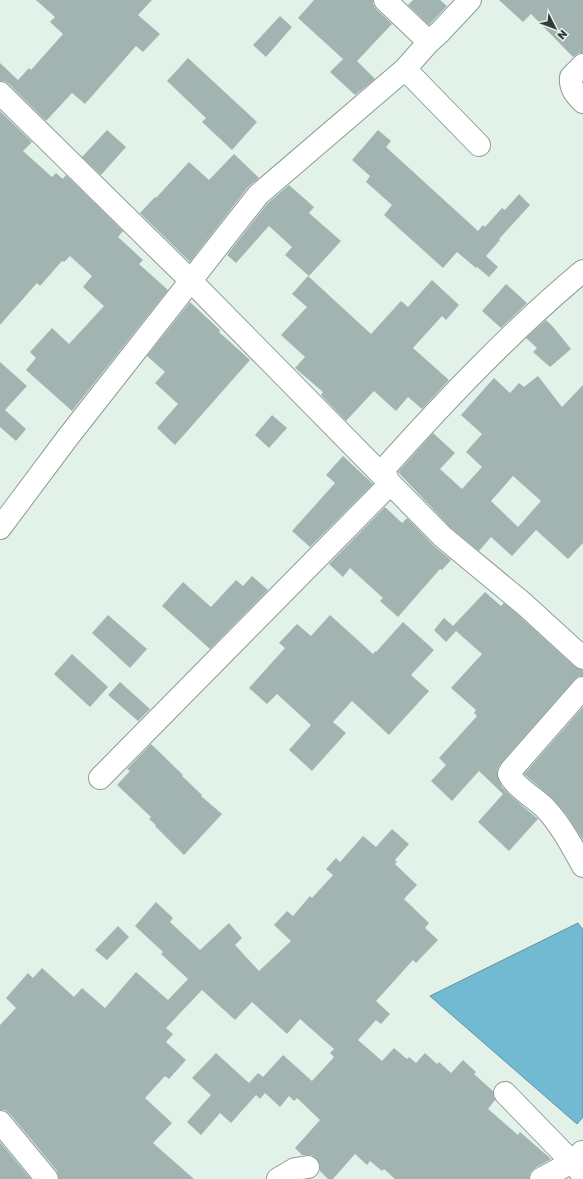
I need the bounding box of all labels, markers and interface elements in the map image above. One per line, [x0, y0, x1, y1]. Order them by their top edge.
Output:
north arrow [535, 8, 575, 48]
text: N [555, 28, 570, 42]

